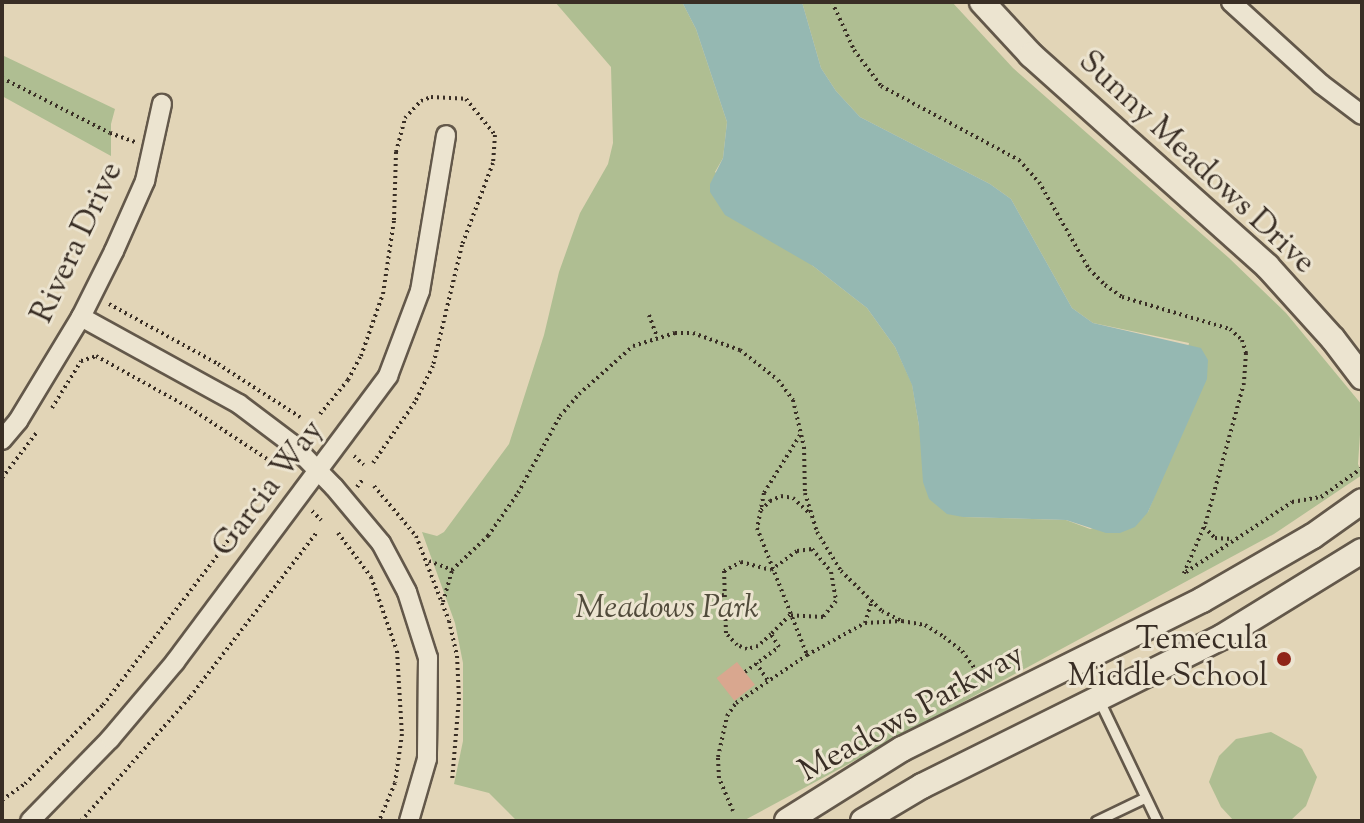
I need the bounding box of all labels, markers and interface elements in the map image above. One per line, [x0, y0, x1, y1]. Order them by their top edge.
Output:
street label: Sunny Meadows Drive [1070, 43, 1322, 283]
street label: Rivera Drive [24, 156, 132, 330]
street label: Garcia Way [205, 413, 333, 565]
park label: Meadows Park [575, 590, 759, 628]
place label: Temecula Middle School [1068, 622, 1268, 697]
street label: Meadows Parkway [793, 636, 1031, 792]
marker: Temecula Middle School [1275, 650, 1293, 668]

